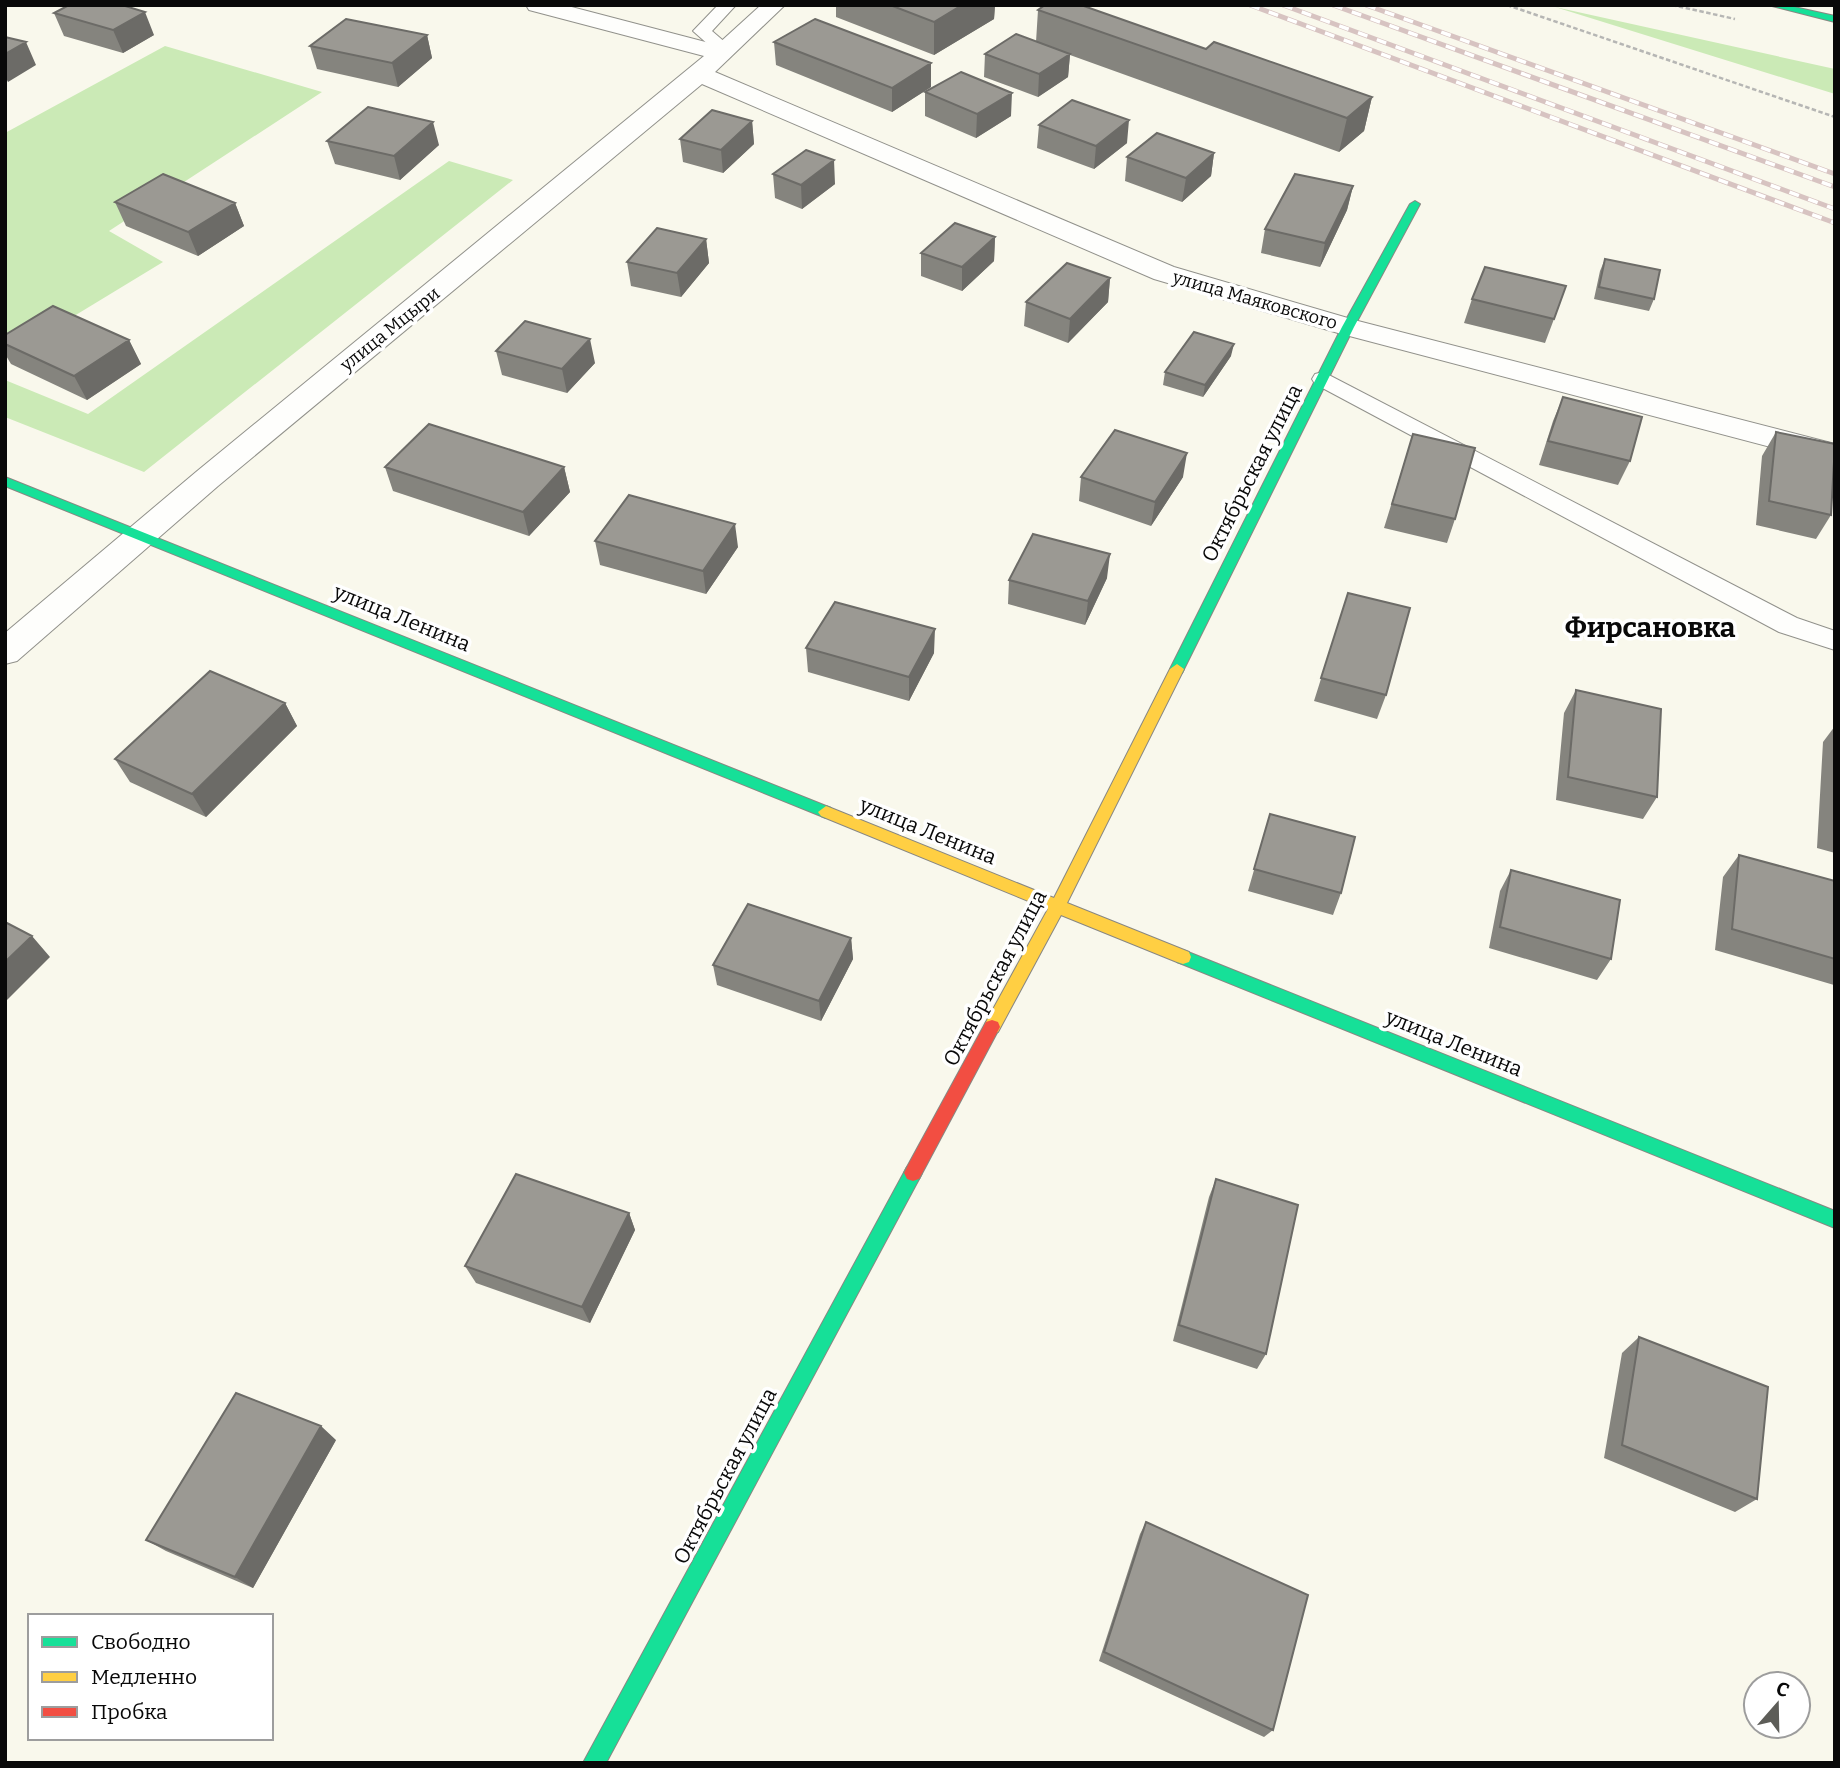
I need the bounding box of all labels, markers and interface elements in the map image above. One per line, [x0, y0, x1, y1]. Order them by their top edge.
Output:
street label: улица Маяковского [1169, 266, 1340, 334]
street label: улица Мцыри [335, 282, 444, 376]
street label: Октябрьская улица [1196, 379, 1308, 566]
street label: улица Ленина [329, 578, 475, 657]
district label: Фирсановка [1564, 611, 1736, 644]
street label: улица Ленина [855, 791, 1001, 870]
street label: Октябрьская улица [938, 885, 1053, 1071]
street label: улица Ленина [1381, 1003, 1527, 1082]
street label: Октябрьская улица [668, 1383, 783, 1569]
legend [28, 1614, 273, 1740]
text: Свободно [91, 1629, 191, 1655]
text: Медленно [91, 1664, 197, 1690]
north arrow [1742, 1670, 1812, 1740]
text: С [1773, 1677, 1792, 1702]
text: Пробка [91, 1699, 168, 1725]

